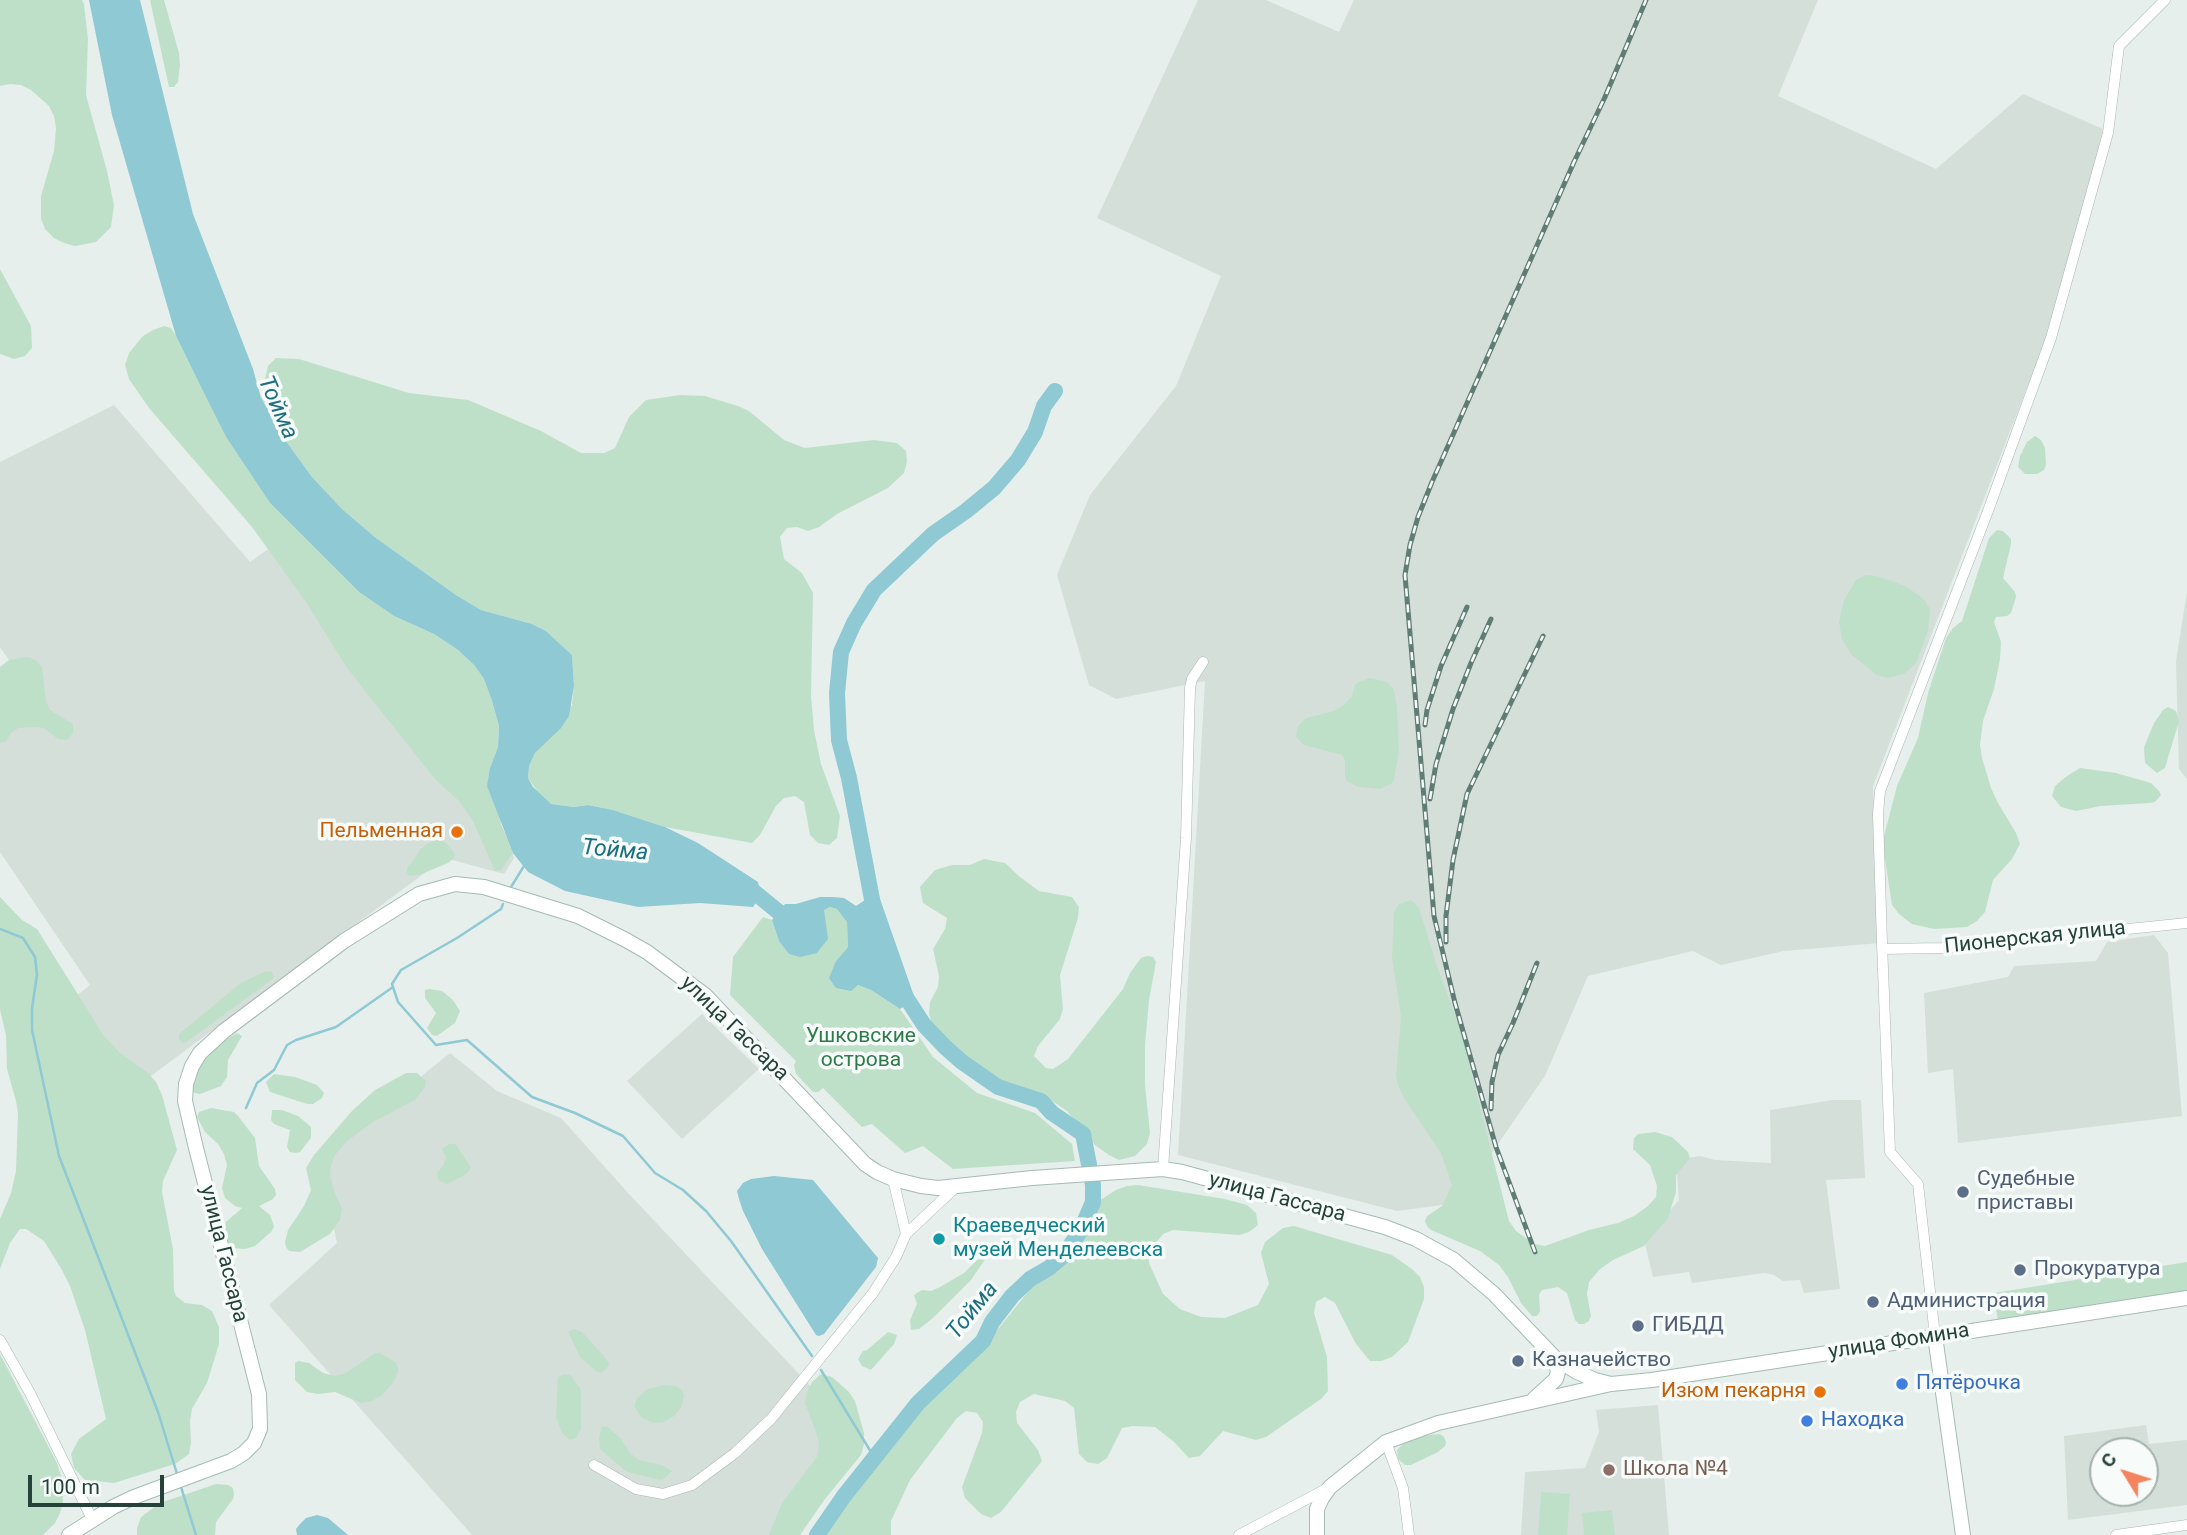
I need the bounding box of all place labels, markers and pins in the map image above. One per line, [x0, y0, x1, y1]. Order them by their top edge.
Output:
place label: Пельменная [319, 819, 443, 845]
marker: Пельменная [449, 824, 465, 840]
place label: Судебные приставы [1977, 1167, 2075, 1217]
marker: Судебные приставы [1955, 1184, 1971, 1200]
place label: Краеведческий музей Менделеевска [953, 1214, 1163, 1264]
marker: Краеведческий музей Менделеевска [931, 1231, 947, 1247]
place label: Прокуратура [2034, 1257, 2160, 1283]
marker: Прокуратура [2012, 1262, 2028, 1278]
place label: Администрация [1887, 1289, 2046, 1315]
marker: Администрация [1865, 1294, 1881, 1310]
place label: ГИБДД [1652, 1313, 1724, 1339]
marker: ГИБДД [1630, 1318, 1646, 1334]
place label: Казначейство [1532, 1348, 1671, 1374]
marker: Казначейство [1510, 1353, 1526, 1369]
place label: Пятёрочка [1916, 1371, 2021, 1397]
marker: Пятёрочка [1894, 1376, 1910, 1392]
place label: Изюм пекарня [1661, 1379, 1806, 1405]
marker: Изюм пекарня [1812, 1384, 1828, 1400]
place label: Находка [1821, 1408, 1904, 1434]
marker: Находка [1799, 1413, 1815, 1429]
place label: Школа №4 [1623, 1457, 1728, 1483]
marker: Школа №4 [1601, 1462, 1617, 1478]

